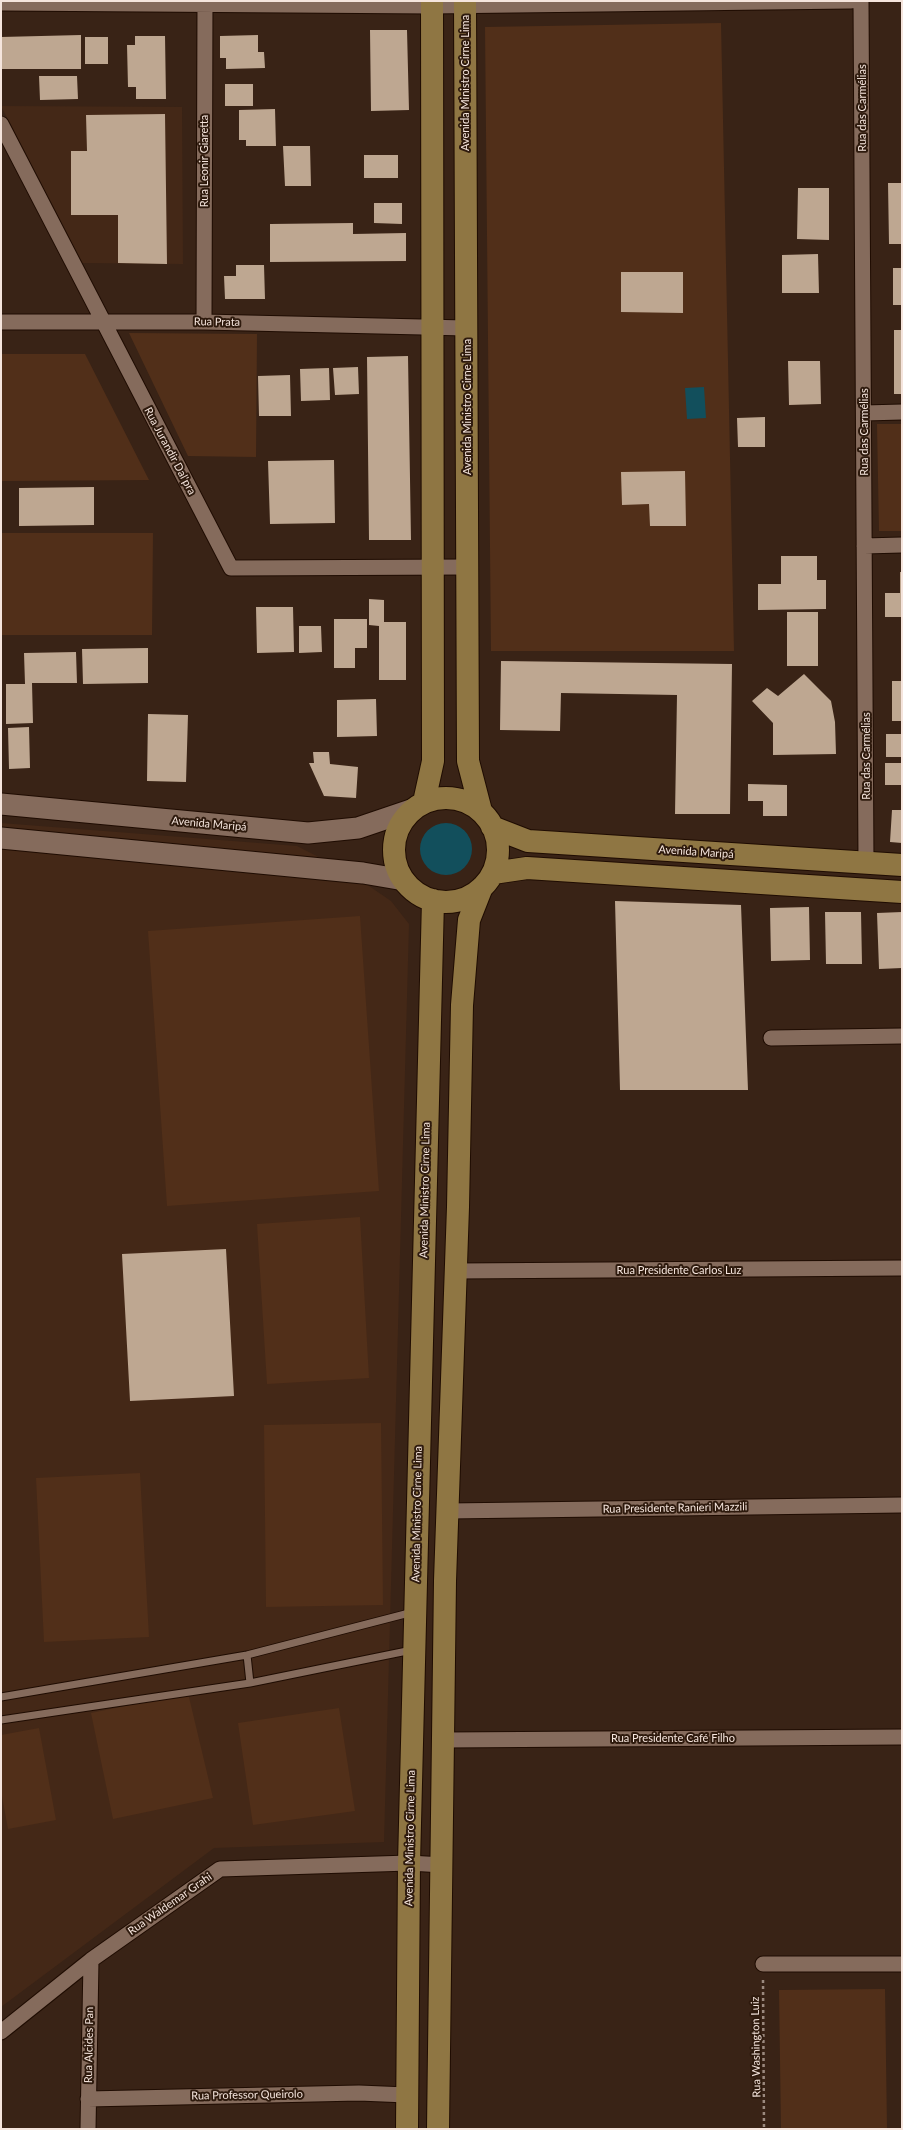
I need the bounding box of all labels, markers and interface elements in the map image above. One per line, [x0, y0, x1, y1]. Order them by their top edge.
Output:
street label: Avenida Ministro Cirne Lima [458, 15, 472, 151]
street label: Rua das Carmélias [855, 64, 869, 152]
street label: Rua Leonir Giaretta [197, 115, 211, 207]
street label: Rua Prata [194, 315, 240, 329]
street label: Avenida Ministro Cirne Lima [460, 339, 474, 475]
street label: Rua das Carmélias [857, 388, 871, 476]
street label: Rua Jurandir Dal'pra [141, 405, 199, 497]
street label: Rua das Carmélias [859, 712, 873, 800]
street label: Avenida Maripá [171, 814, 247, 834]
street label: Avenida Maripá [658, 843, 734, 861]
street label: Avenida Ministro Cirne Lima [417, 1122, 433, 1258]
street label: Rua Presidente Carlos Luz [617, 1263, 741, 1277]
street label: Avenida Ministro Cirne Lima [409, 1446, 425, 1582]
street label: Rua Presidente Ranieri Mazzili [602, 1500, 748, 1516]
street label: Rua Presidente Café Filho [611, 1731, 735, 1745]
street label: Avenida Ministro Cirne Lima [402, 1770, 418, 1906]
street label: Rua Waldemar Grahi [126, 1870, 214, 1938]
street label: Rua Washington Luiz [749, 1996, 763, 2098]
street label: Rua Alcides Pan [82, 2007, 96, 2083]
street label: Rua Professor Queirolo [191, 2087, 303, 2103]

